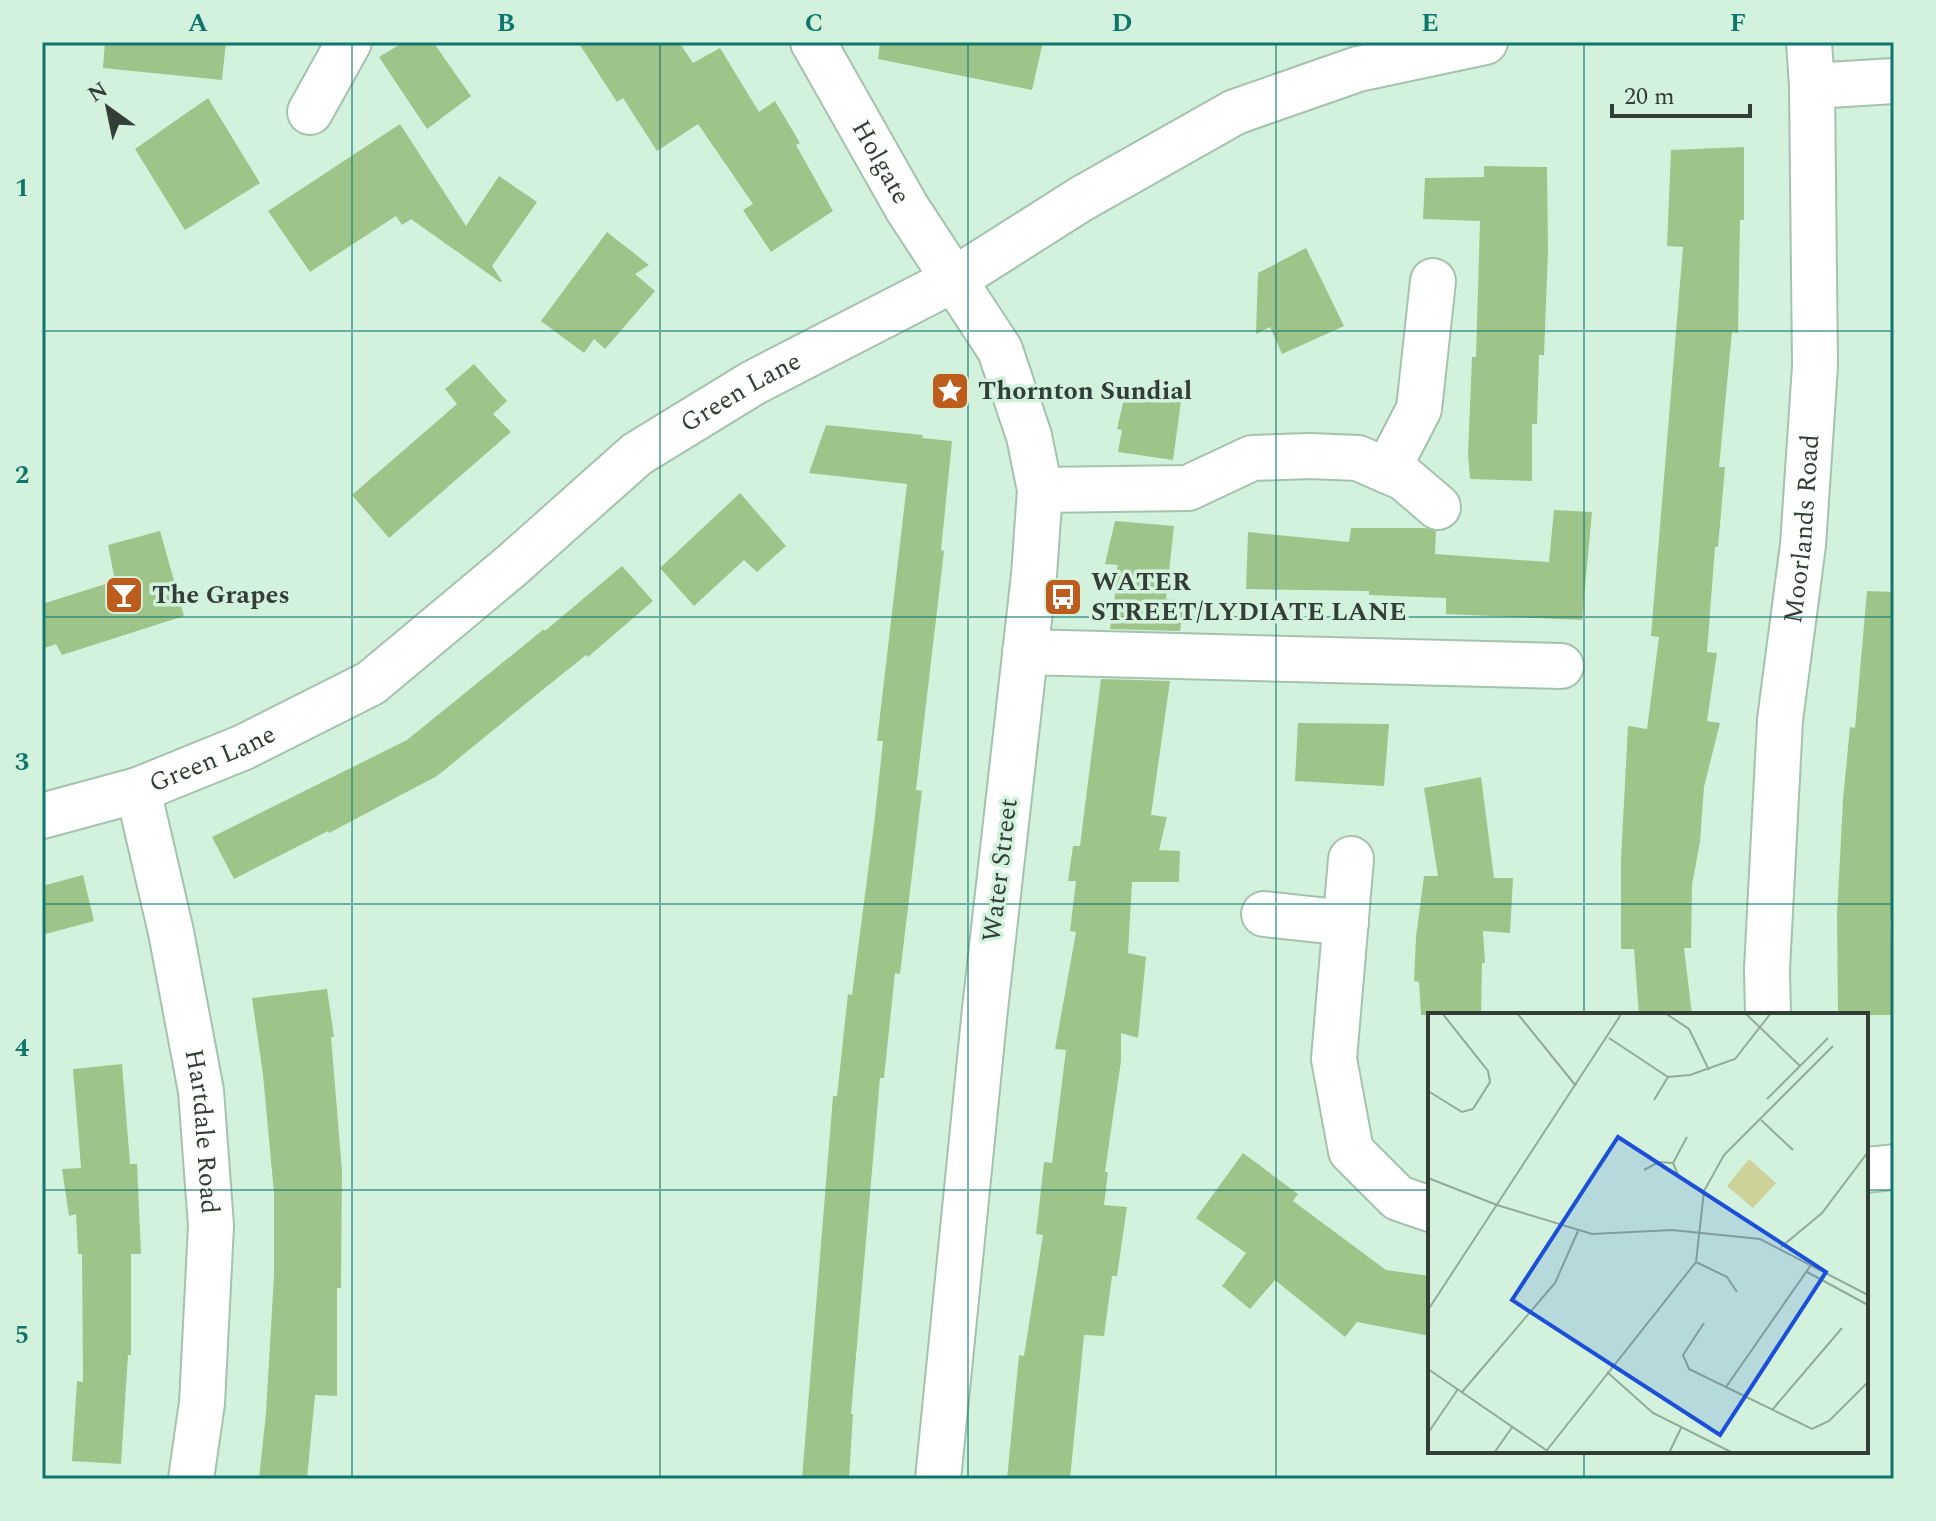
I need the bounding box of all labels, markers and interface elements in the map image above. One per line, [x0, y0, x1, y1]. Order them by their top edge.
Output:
text: A [188, 3, 208, 43]
text: B [497, 3, 515, 43]
text: C [805, 3, 823, 43]
text: D [1112, 3, 1132, 43]
text: E [1421, 3, 1439, 43]
text: F [1730, 3, 1746, 43]
north arrow [68, 68, 148, 148]
scale bar [1612, 68, 1750, 118]
text: N [81, 74, 114, 111]
text: 20 m [1624, 79, 1675, 115]
street label: Holgate [841, 113, 921, 212]
text: 1 [15, 168, 29, 208]
street label: Green Lane [673, 341, 808, 443]
place icon: Thornton Sundial [929, 370, 971, 412]
place label: Thornton Sundial [978, 371, 1192, 411]
street label: Moorlands Road [1773, 433, 1830, 626]
text: 2 [15, 455, 29, 495]
place label: WATER STREET/LYDIATE LANE [1091, 562, 1407, 632]
bar icon: The Grapes [103, 574, 145, 616]
place label: The Grapes [152, 575, 290, 615]
bus stop icon: WATER STREET/LYDIATE LANE [1042, 576, 1084, 618]
street label: Green Lane [143, 714, 283, 803]
text: 3 [15, 742, 29, 782]
street label: Water Street [971, 796, 1029, 944]
inset map [1428, 1013, 1868, 1453]
text: 4 [15, 1028, 30, 1068]
street label: Hartdale Road [173, 1046, 230, 1215]
text: 5 [15, 1315, 29, 1355]

